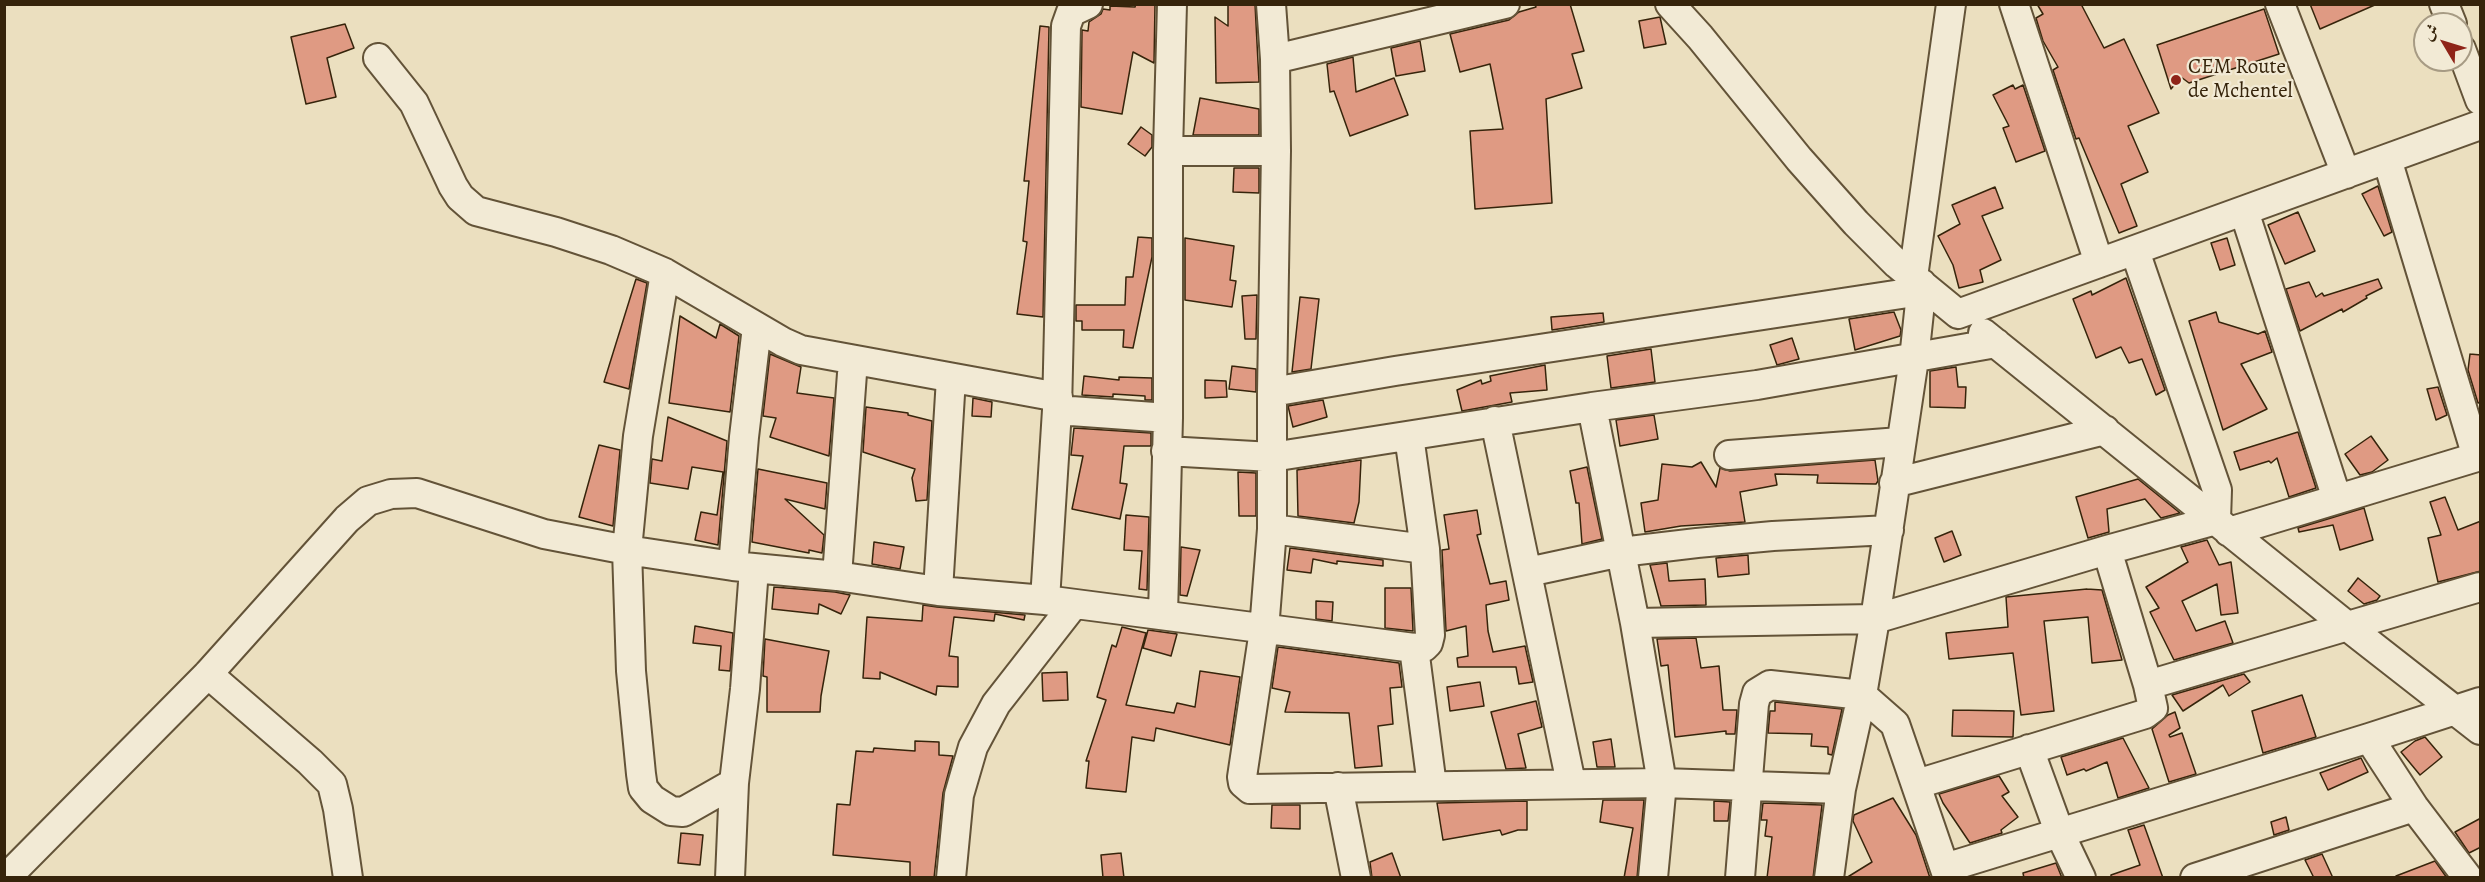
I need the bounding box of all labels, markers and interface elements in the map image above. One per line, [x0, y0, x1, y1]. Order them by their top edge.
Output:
north arrow [2413, 12, 2473, 72]
text: ش [2417, 19, 2444, 45]
place label: CEM Route de Mchentel [2188, 55, 2293, 105]
marker: CEM Route de Mchentel [2169, 73, 2183, 87]

